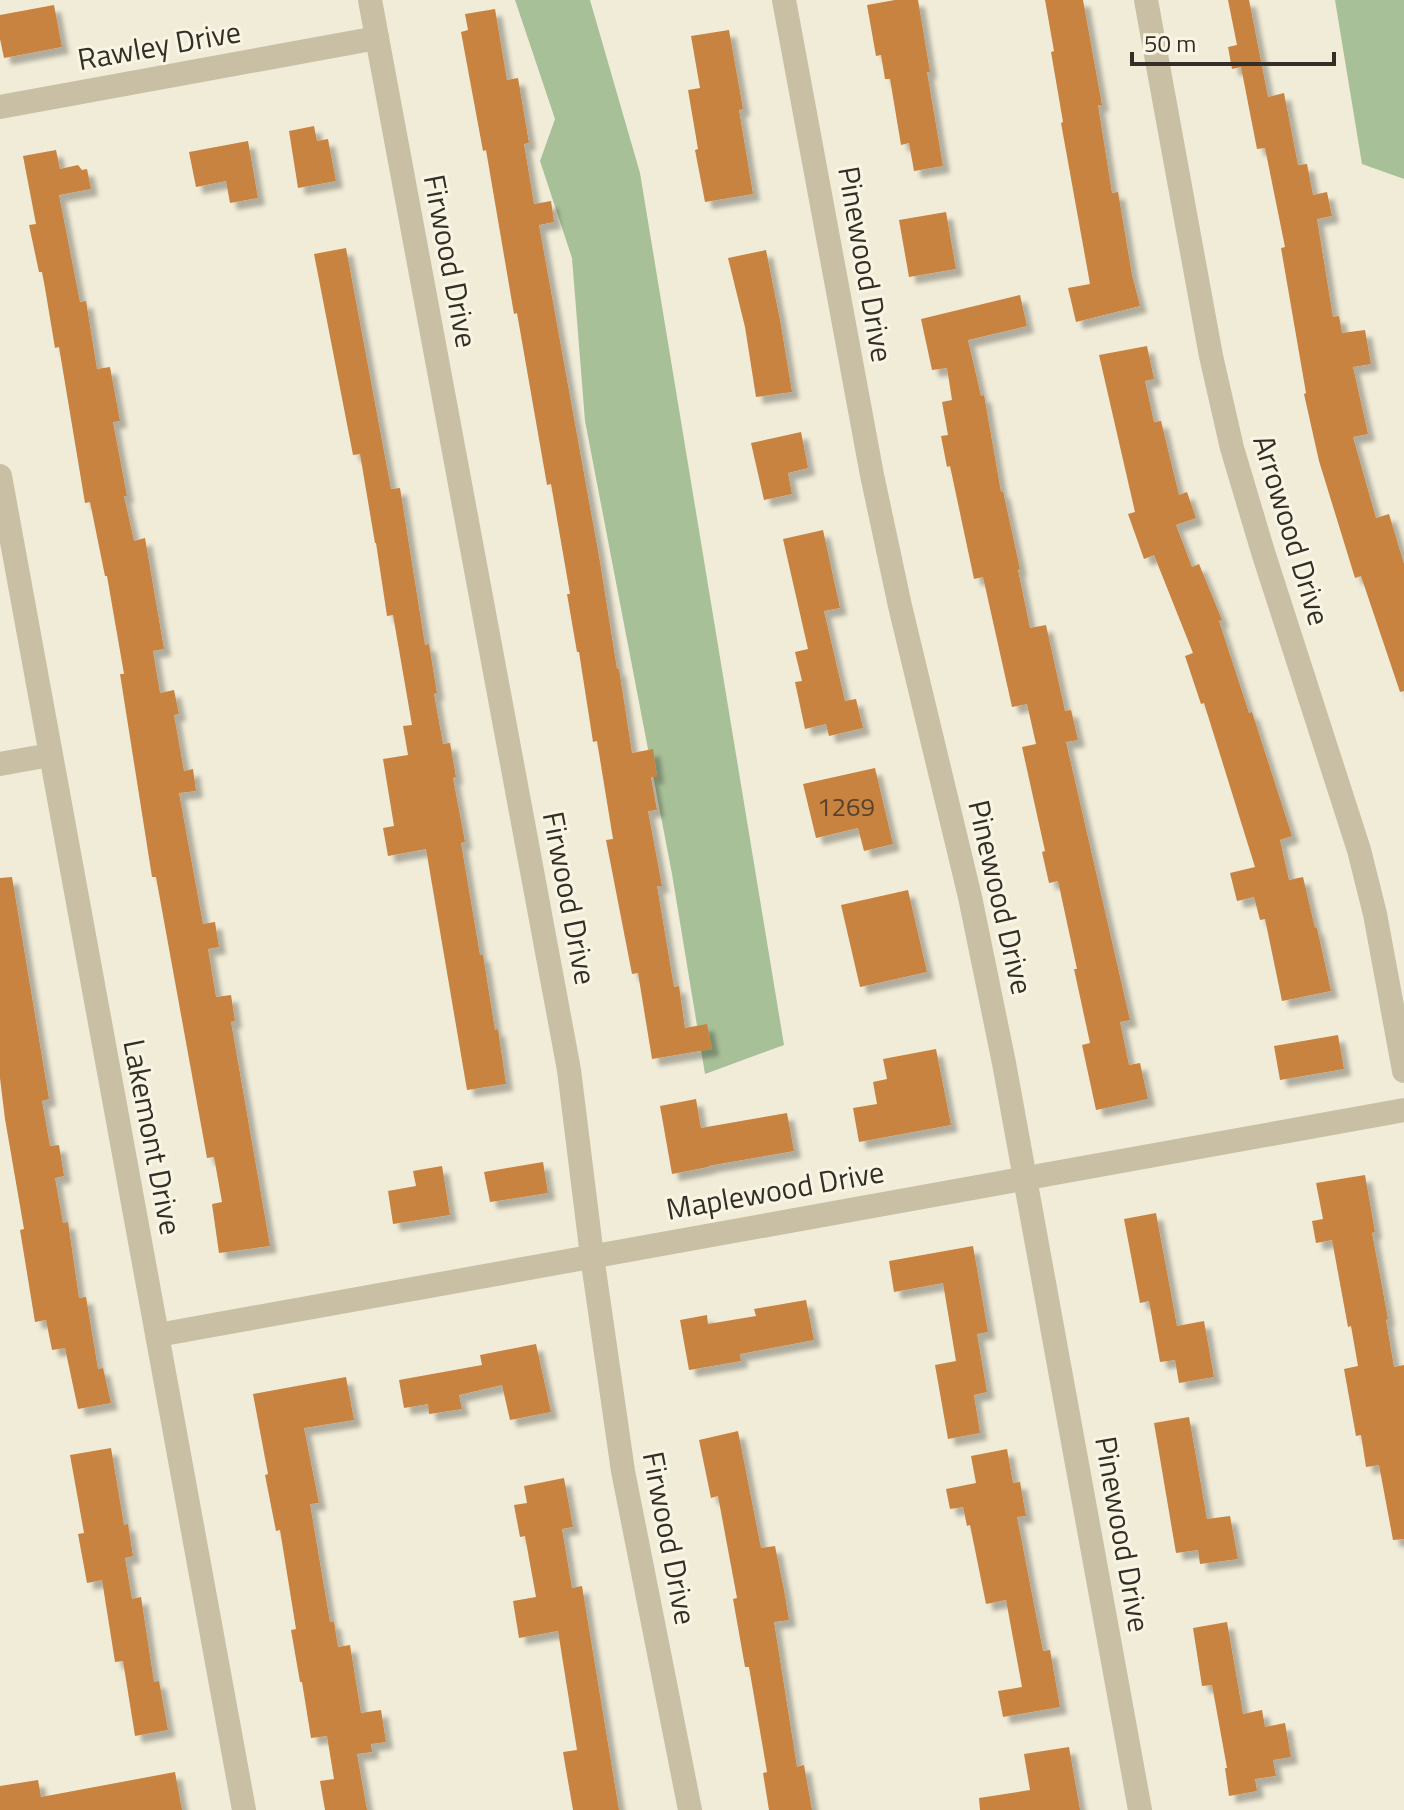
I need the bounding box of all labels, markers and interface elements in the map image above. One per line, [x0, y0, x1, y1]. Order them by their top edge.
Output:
street label: Rawley Drive [74, 8, 244, 82]
scale bar [1132, 16, 1334, 66]
text: 50 m [1144, 25, 1196, 61]
street label: Pinewood Drive [826, 163, 906, 365]
street label: Firwood Drive [412, 171, 490, 351]
street label: Arrowood Drive [1241, 429, 1343, 631]
house number: 1269 [817, 787, 875, 826]
street label: Pinewood Drive [956, 795, 1046, 999]
street label: Firwood Drive [531, 808, 609, 988]
street label: Lakemont Drive [112, 1035, 194, 1239]
street label: Maplewood Drive [662, 1148, 888, 1232]
street label: Pinewood Drive [1083, 1433, 1163, 1635]
street label: Firwood Drive [631, 1448, 709, 1628]

